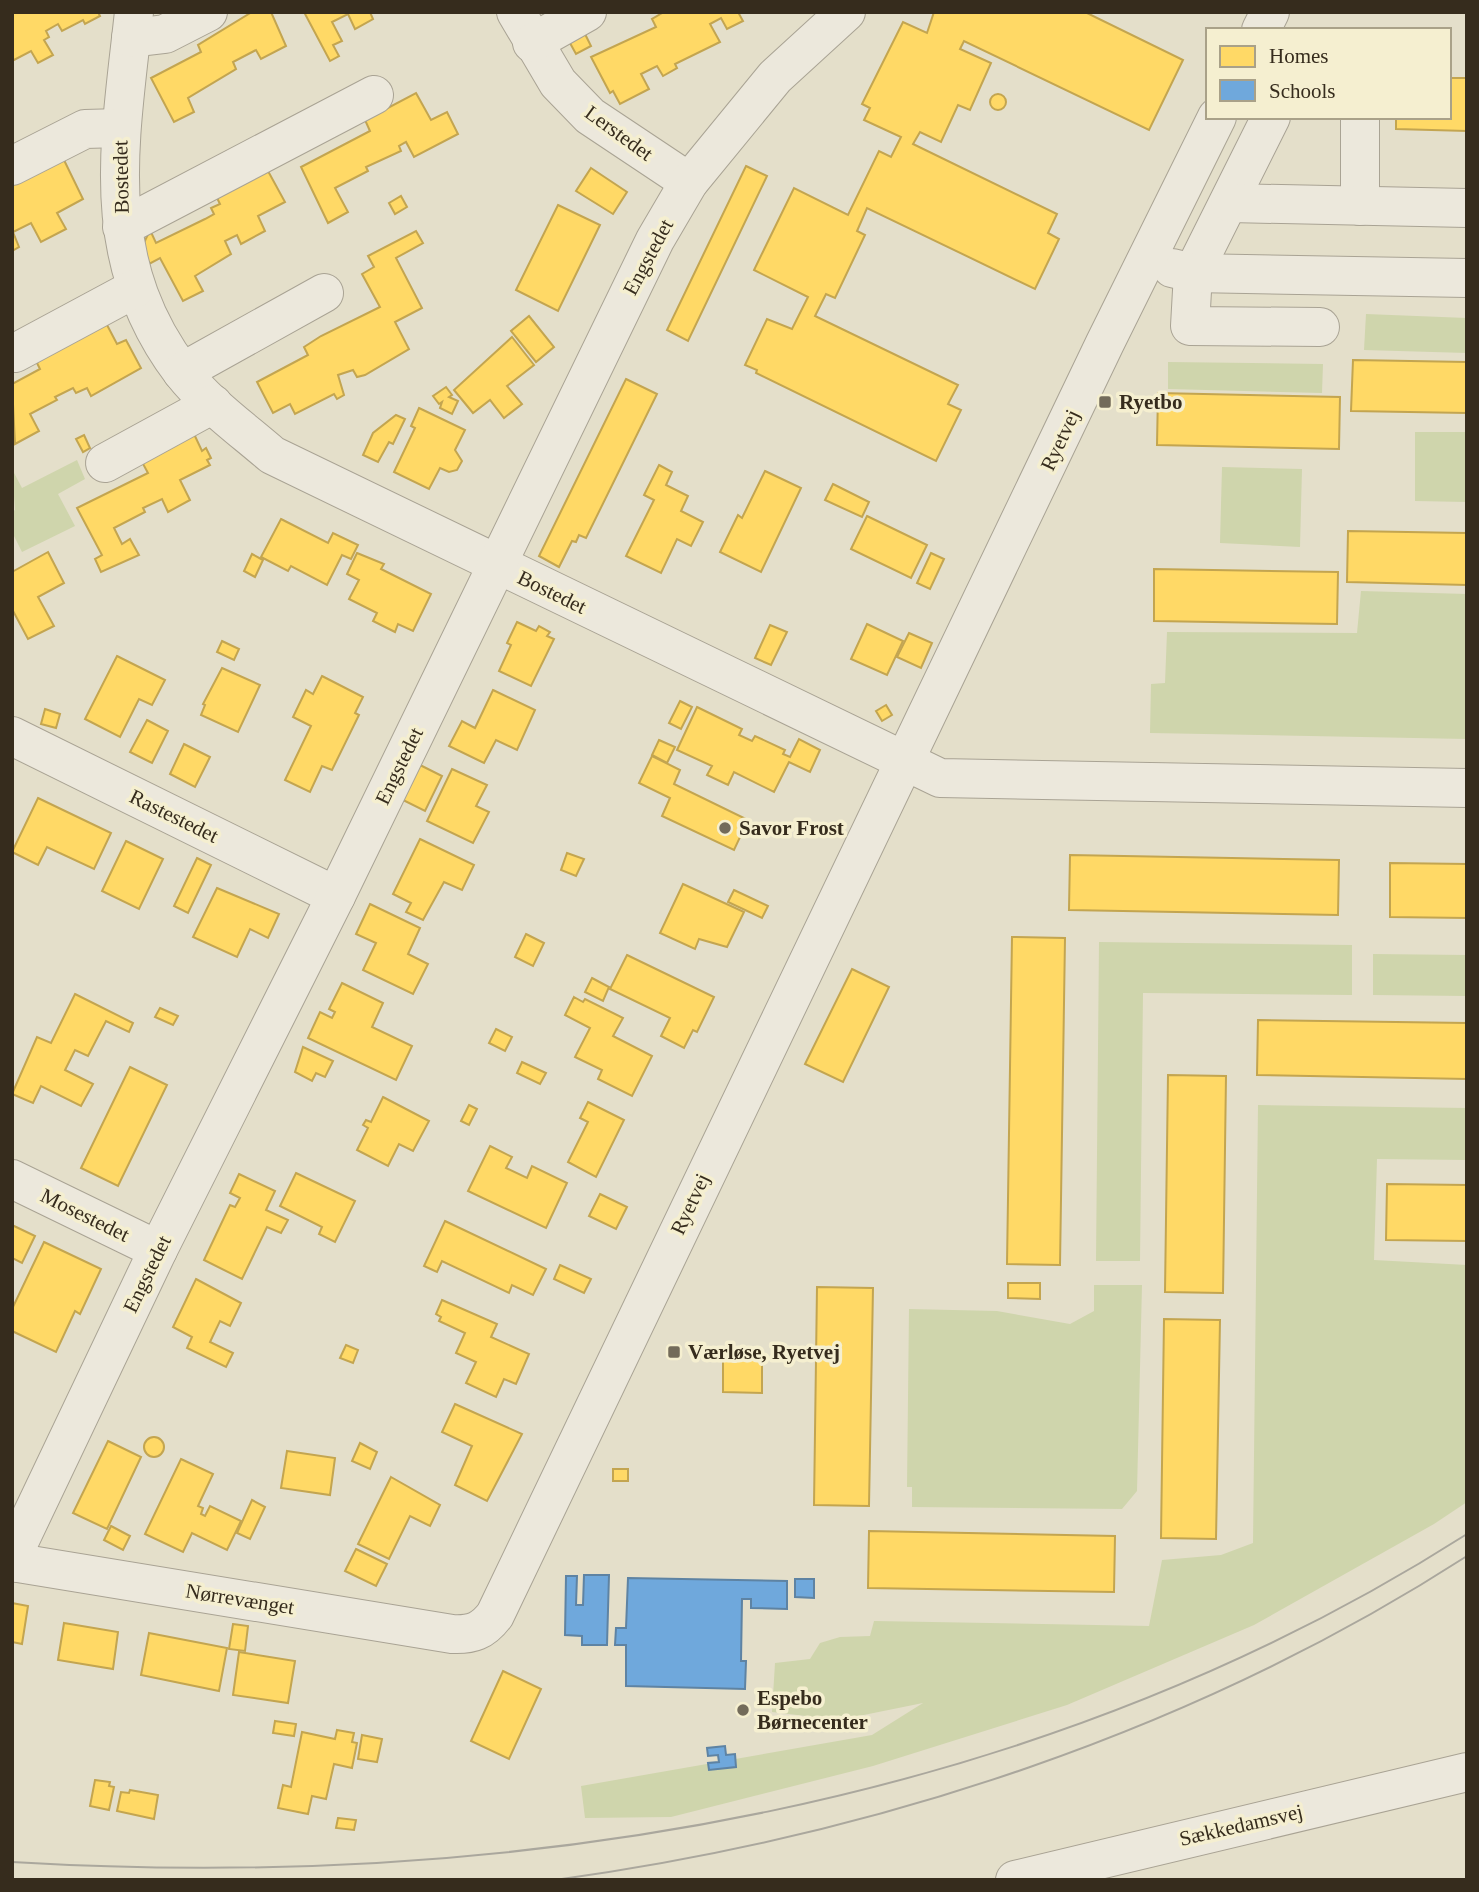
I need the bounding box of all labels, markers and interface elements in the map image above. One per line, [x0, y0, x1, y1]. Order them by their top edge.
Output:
legend [1206, 28, 1451, 119]
text: Homes [1269, 44, 1329, 68]
text: Schools [1269, 79, 1336, 103]
street label: Lerstedet [580, 100, 658, 166]
street label: Bostedet [108, 140, 134, 214]
street label: Engstedet [618, 215, 678, 299]
place label: Ryetbo [1119, 390, 1182, 414]
marker: Ryetbo [1097, 394, 1113, 410]
street label: Ryetvej [1035, 406, 1085, 474]
street label: Bostedet [514, 565, 590, 619]
street label: Engstedet [370, 723, 428, 808]
street label: Rastestedet [126, 784, 222, 848]
place label: Savor Frost [739, 816, 844, 840]
marker: Savor Frost [717, 820, 733, 836]
street label: Ryetvej [665, 1170, 715, 1238]
street label: Mosestedet [37, 1183, 133, 1247]
street label: Engstedet [118, 1231, 176, 1316]
place label: Værløse, Ryetvej [688, 1340, 840, 1364]
marker: Værløse, Ryetvej [666, 1344, 682, 1360]
street label: Nørrevænget [184, 1579, 296, 1619]
place label: Espebo Børnecenter [757, 1686, 868, 1734]
marker: Espebo Børnecenter [735, 1702, 751, 1718]
street label: Sækkedamsvej [1177, 1799, 1305, 1851]

